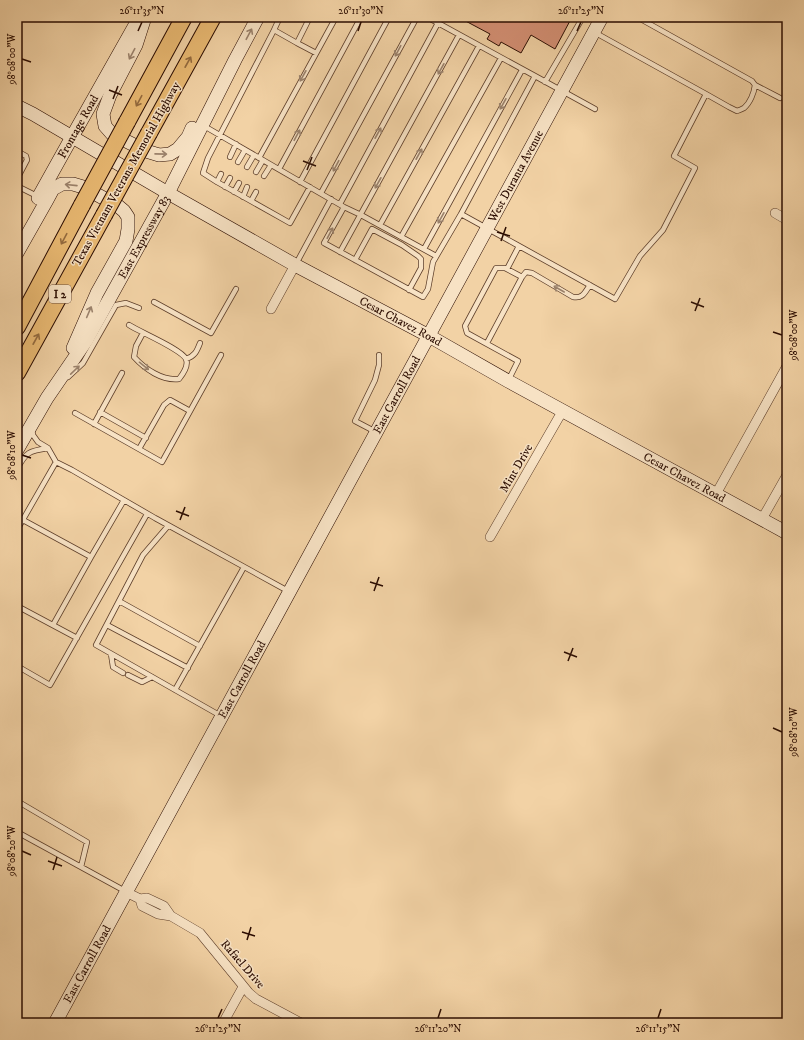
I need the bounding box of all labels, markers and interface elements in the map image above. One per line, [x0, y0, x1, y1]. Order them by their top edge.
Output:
text: 26°11'35"N [119, 5, 165, 17]
text: 26°11'30"N [338, 5, 384, 17]
text: 26°11'25"N [558, 5, 604, 17]
one-way arrow [246, 28, 253, 40]
text: 98°08'00"W [6, 33, 18, 86]
one-way arrow [394, 45, 401, 57]
one-way arrow [128, 47, 135, 59]
one-way arrow [184, 56, 192, 68]
one-way arrow [436, 63, 444, 75]
one-way arrow [299, 70, 307, 82]
street label: Texas Vietnam Veterans Memorial Highway [69, 79, 184, 269]
street label: Frontage Road [55, 92, 102, 161]
one-way arrow [135, 94, 143, 106]
one-way arrow [499, 98, 507, 110]
one-way arrow [375, 127, 383, 139]
street label: West Duranta Avenue [484, 128, 547, 226]
one-way arrow [294, 129, 302, 141]
one-way arrow [416, 149, 424, 161]
one-way arrow [155, 150, 168, 158]
one-way arrow [332, 159, 339, 171]
one-way arrow [374, 177, 381, 189]
one-way arrow [65, 181, 78, 188]
street label: East Expressway 83 [115, 193, 173, 282]
one-way arrow [436, 212, 444, 224]
one-way arrow [326, 227, 334, 239]
one-way arrow [59, 233, 67, 245]
one-way arrow [553, 284, 565, 292]
road number: I 2 [49, 285, 71, 303]
street label: Cesar Chavez Road [357, 293, 444, 350]
one-way arrow [86, 307, 93, 319]
text: 98°08'00"W [788, 309, 800, 362]
one-way arrow [32, 333, 40, 345]
street label: East Carroll Road [370, 353, 424, 437]
one-way arrow [139, 361, 149, 370]
one-way arrow [70, 365, 80, 375]
text: 98°08'10"W [6, 430, 18, 481]
street label: Mint Drive [497, 441, 536, 495]
street label: Cesar Chavez Road [641, 449, 728, 506]
street label: East Carroll Road [215, 638, 269, 721]
text: 98°08'10"W [788, 707, 800, 758]
text: 98°08'20"W [6, 825, 18, 877]
street label: East Carroll Road [60, 923, 115, 1006]
street label: Rafael Drive [217, 937, 268, 992]
text: 26°11'25"N [195, 1023, 241, 1035]
text: 26°11'20"N [415, 1023, 461, 1035]
text: 26°11'15"N [636, 1023, 680, 1035]

